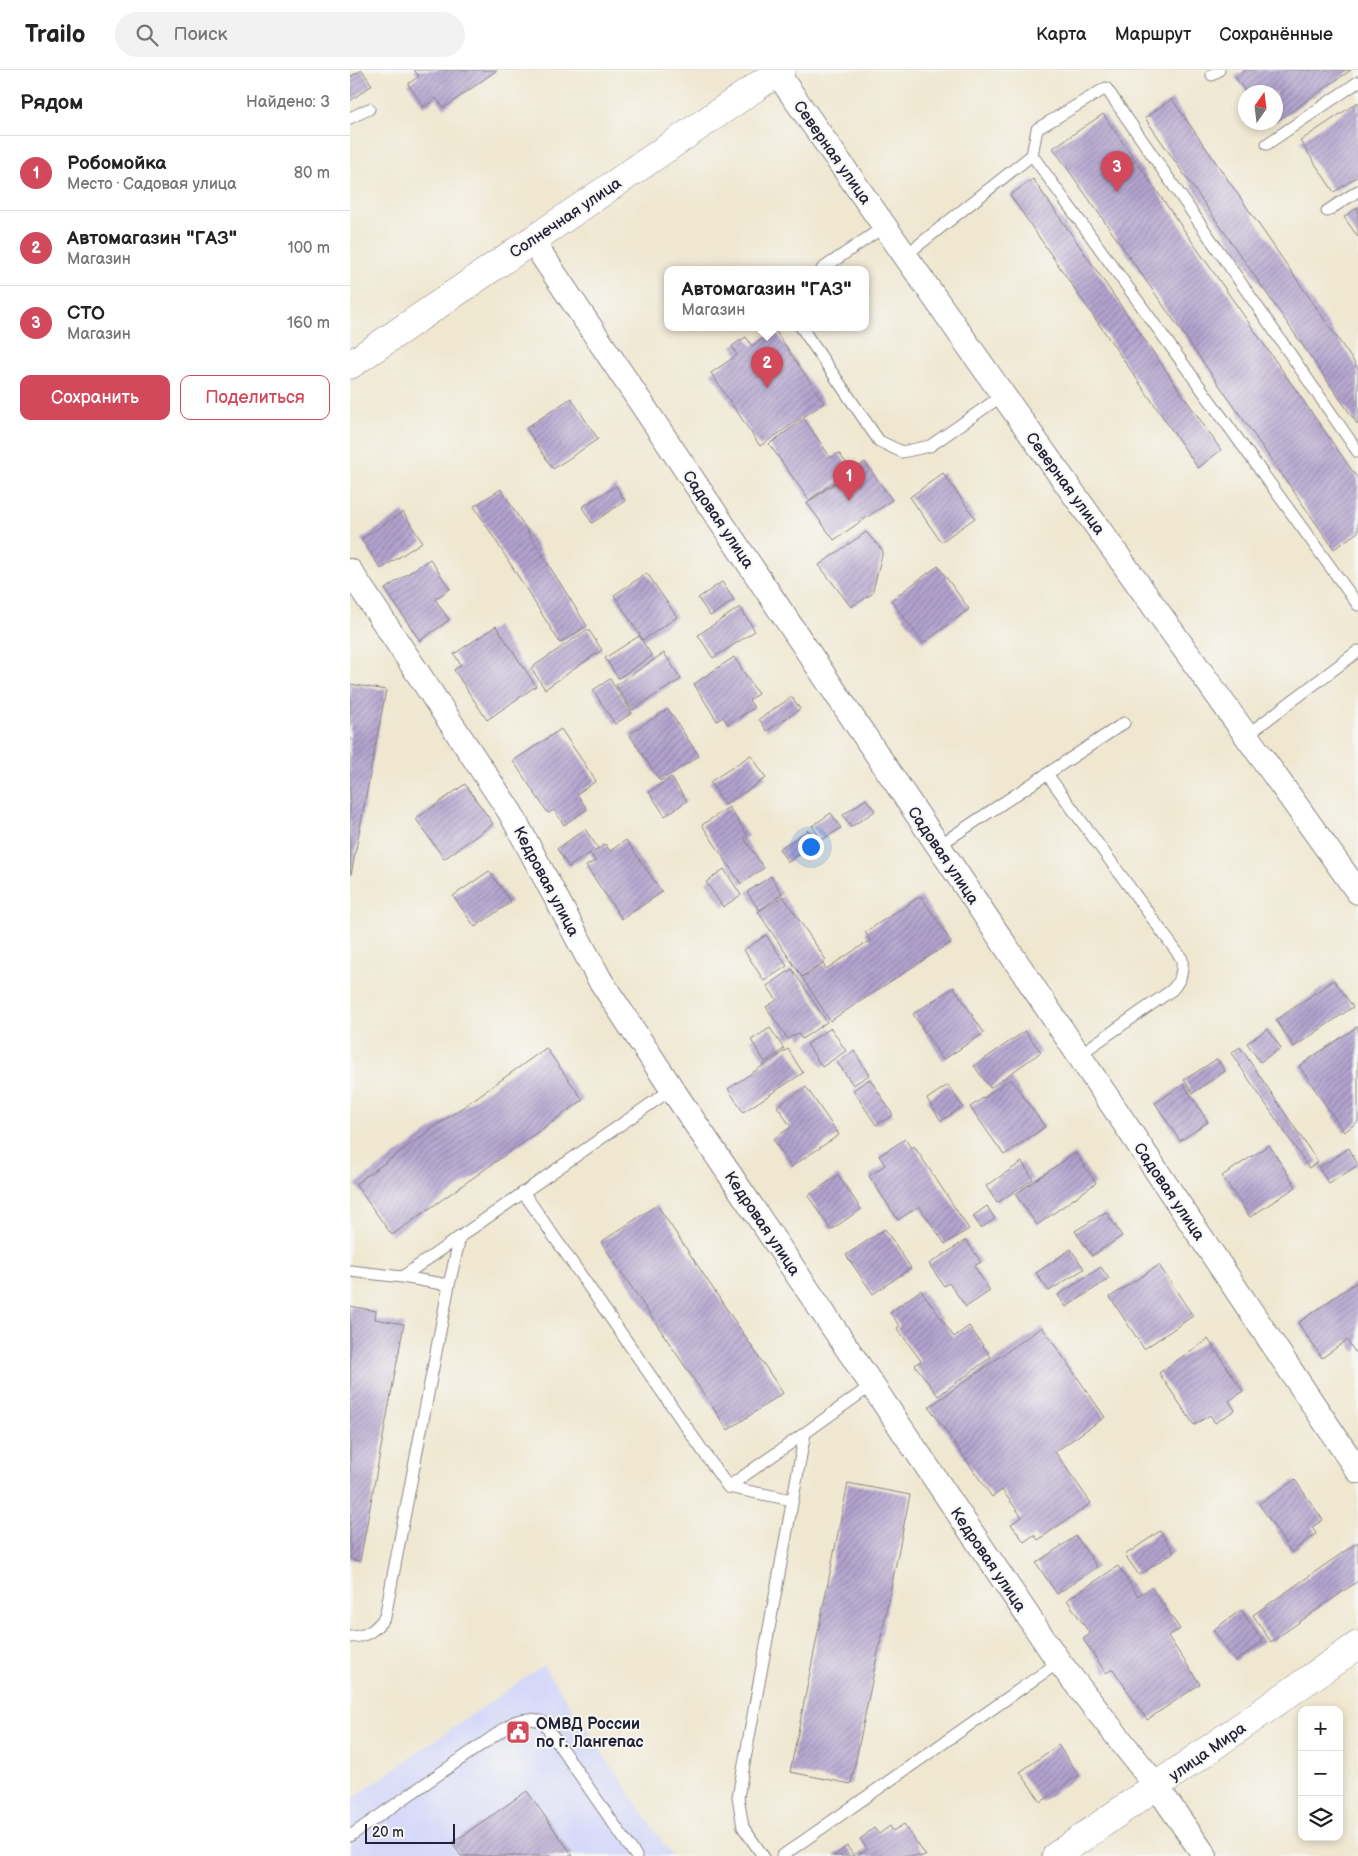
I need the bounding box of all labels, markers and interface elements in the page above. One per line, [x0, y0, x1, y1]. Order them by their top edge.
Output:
search box [115, 12, 465, 57]
text: Trailo [25, 20, 85, 49]
icon: search [133, 21, 161, 49]
text: Поиск [173, 23, 228, 46]
text: Карта [1036, 24, 1087, 45]
text: Маршрут [1115, 24, 1191, 45]
text: Сохранённые [1219, 24, 1333, 45]
north arrow [1238, 85, 1283, 130]
text: Рядом [20, 90, 83, 115]
text: Найдено: 3 [246, 93, 330, 112]
street label: Северная улица [789, 97, 875, 209]
pin: 3 [1101, 151, 1133, 192]
text: Робомойка [67, 152, 166, 175]
text: 1 [33, 164, 39, 183]
text: 80 m [294, 164, 330, 183]
street label: Солнечная улица [506, 174, 626, 263]
text: Место · Садовая улица [67, 175, 237, 194]
text: Автомагазин "ГАЗ" [67, 227, 237, 250]
text: 2 [31, 239, 41, 258]
text: 100 m [287, 239, 330, 258]
text: Магазин [67, 250, 131, 269]
popup [664, 266, 869, 331]
text: Автомагазин "ГАЗ" [682, 278, 851, 301]
text: Магазин [682, 301, 745, 320]
text: СТО [67, 302, 105, 325]
text: 3 [31, 314, 41, 333]
text: 160 m [287, 314, 330, 333]
text: Магазин [67, 325, 131, 344]
pin: 2 [751, 347, 783, 388]
button: Сохранить [20, 375, 170, 420]
button: Поделиться [180, 375, 330, 420]
street label: Северная улица [1021, 429, 1109, 539]
pin: 1 [833, 460, 865, 501]
street label: Садовая улица [678, 467, 758, 573]
street label: Садовая улица [903, 803, 983, 909]
street label: Кедровая улица [509, 824, 583, 940]
your location [798, 834, 824, 860]
street label: Садовая улица [1129, 1139, 1209, 1245]
street label: Кедровая улица [720, 1168, 804, 1280]
street label: Кедровая улица [946, 1504, 1030, 1616]
map controls [1298, 1706, 1343, 1841]
button: + [1298, 1706, 1343, 1751]
place label: ОМВД России по г. Лангепас [536, 1715, 644, 1752]
public building icon: ОМВД России по г. Лангепас [505, 1719, 531, 1745]
street label: улица Мира [1166, 1719, 1250, 1786]
button: − [1298, 1751, 1343, 1796]
button: layers [1298, 1796, 1343, 1841]
scale bar [365, 1821, 455, 1844]
text: 20 m [372, 1824, 404, 1841]

